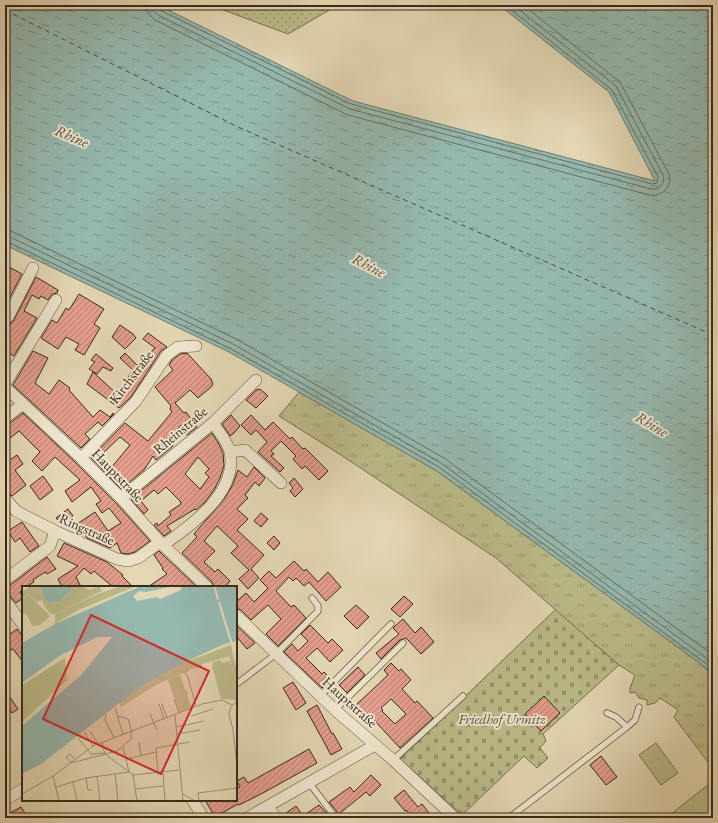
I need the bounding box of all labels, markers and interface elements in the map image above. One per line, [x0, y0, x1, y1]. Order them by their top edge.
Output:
water label: Rhine [52, 120, 93, 152]
water label: Rhine [349, 249, 390, 282]
street label: Kirchstraße [105, 346, 157, 407]
street label: Rheinstraße [149, 402, 211, 458]
water label: Rhine [632, 407, 673, 441]
street label: Hauptstraße [88, 444, 148, 506]
street label: Ringstraße [57, 509, 118, 549]
inset map [22, 586, 237, 801]
street label: Hauptstraße [319, 673, 382, 732]
park label: Friedhof Urmitz [457, 710, 546, 728]

